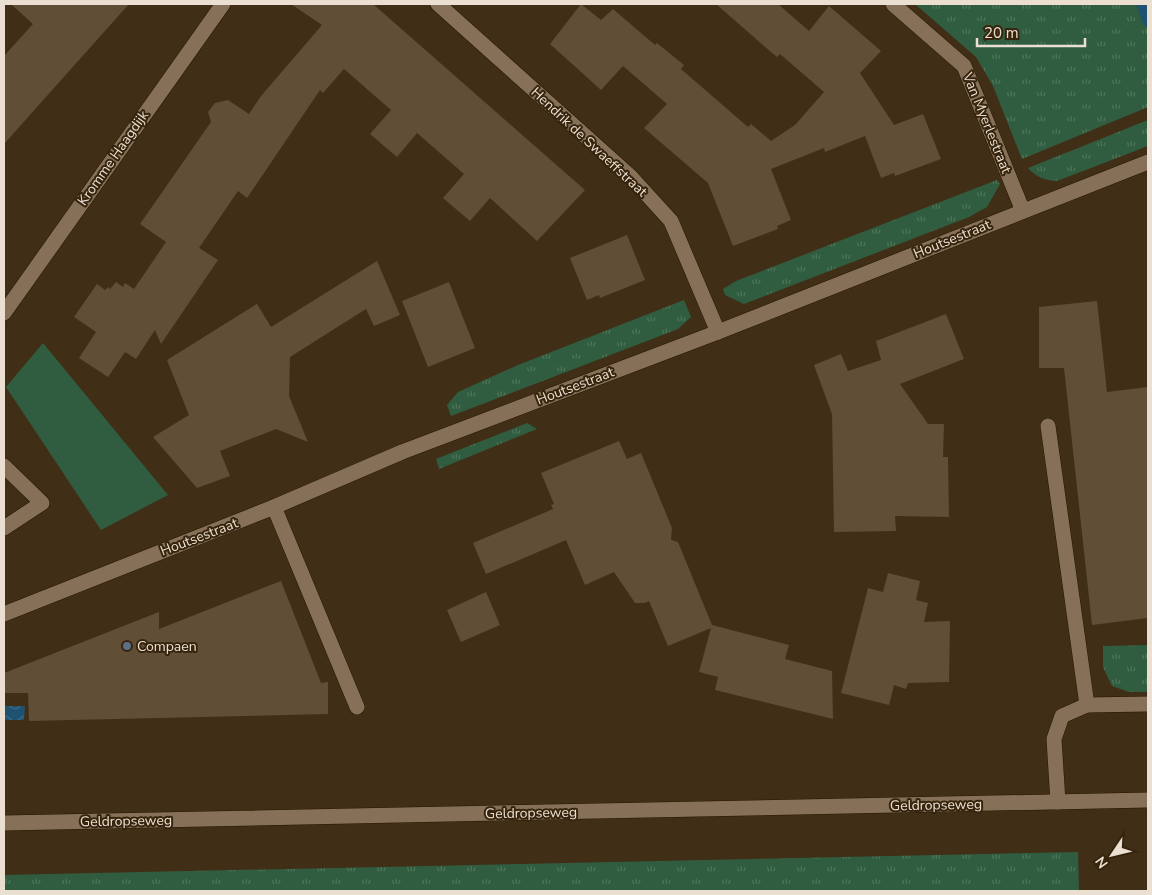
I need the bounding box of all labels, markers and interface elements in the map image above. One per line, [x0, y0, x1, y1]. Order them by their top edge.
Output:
scale bar [977, 15, 1084, 47]
text: 20 m [984, 23, 1019, 43]
street label: Van Myerlestraat [958, 69, 1016, 176]
street label: Hendrik de Swaeffstraat [527, 83, 651, 201]
street label: Kromme Haagdijk [73, 106, 153, 209]
street label: Houtsestraat [911, 215, 993, 263]
street label: Houtsestraat [533, 362, 617, 409]
street label: Houtsestraat [157, 513, 241, 560]
place label: Compaen [137, 637, 197, 656]
marker: Compaen [121, 640, 133, 652]
street label: Geldropseweg [890, 795, 982, 815]
street label: Geldropseweg [485, 803, 577, 823]
street label: Geldropseweg [80, 811, 172, 831]
north arrow [1087, 830, 1137, 880]
text: N [1091, 852, 1113, 872]

